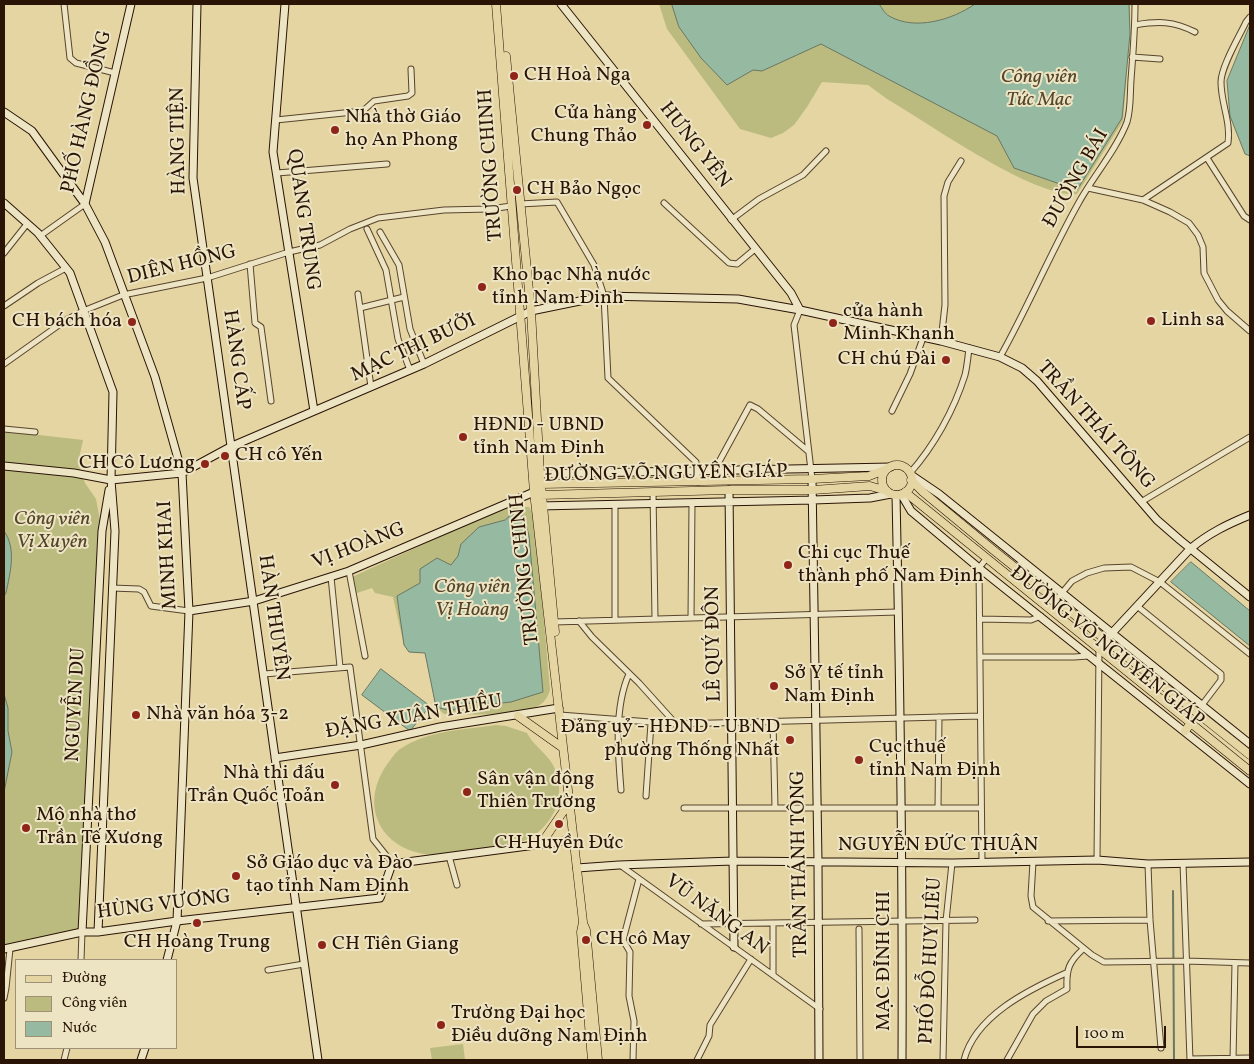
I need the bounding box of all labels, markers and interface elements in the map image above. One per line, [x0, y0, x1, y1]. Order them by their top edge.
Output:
street label: PHỐ HÀNG ĐỒNG [58, 28, 118, 196]
place label: CH Hoà Nga [524, 64, 631, 88]
park label: Công viên Tức Mạc [1001, 66, 1077, 113]
marker: CH Hoà Nga [508, 70, 520, 82]
street label: HÀNG TIỆN [167, 87, 193, 195]
street label: TRƯỜNG CHINH [475, 88, 509, 242]
street label: HƯNG YÊN [653, 98, 735, 194]
place label: Cửa hàng Chung Thảo [531, 102, 637, 149]
place label: Nhà thờ Giáo họ An Phong [345, 106, 461, 153]
marker: Cửa hàng Chung Thảo [641, 119, 653, 131]
marker: Nhà thờ Giáo họ An Phong [329, 124, 341, 136]
street label: ĐƯỜNG BÁI [1039, 125, 1115, 233]
street label: QUANG TRUNG [280, 148, 324, 292]
place label: CH Bảo Ngọc [527, 178, 641, 202]
marker: CH Bảo Ngọc [511, 184, 523, 196]
street label: DIÊN HỒNG [125, 241, 239, 291]
place label: Kho bạc Nhà nước tỉnh Nam Định [492, 264, 650, 311]
marker: Kho bạc Nhà nước tỉnh Nam Định [476, 281, 488, 293]
place label: cửa hành Minh Khanh [843, 300, 955, 347]
street label: HÀNG CẤP [216, 308, 254, 412]
street label: MẠC THỊ BƯỞI [348, 309, 480, 389]
place label: Linh sa [1161, 309, 1225, 333]
place label: CH bách hóa [12, 310, 122, 334]
marker: Linh sa [1145, 315, 1157, 327]
marker: CH bách hóa [126, 316, 138, 328]
marker: cửa hành Minh Khanh [827, 317, 839, 329]
place label: CH chú Đài [838, 348, 936, 372]
marker: CH chú Đài [940, 354, 952, 366]
street label: TRẦN THÁI TÔNG [1031, 357, 1159, 495]
place label: HĐND - UBND tỉnh Nam Định [473, 414, 605, 461]
marker: HĐND - UBND tỉnh Nam Định [457, 431, 469, 443]
place label: CH cô Yến [235, 444, 323, 468]
marker: CH cô Yến [219, 450, 231, 462]
place label: CH Cô Lương [79, 452, 195, 476]
marker: CH Cô Lương [199, 458, 211, 470]
street label: ĐƯỜNG VÕ NGUYÊN GIÁP [544, 461, 788, 489]
street label: TRƯỜNG CHINH [506, 492, 546, 646]
street label: MINH KHAI [154, 500, 184, 610]
park label: Công viên Vị Xuyên [14, 508, 90, 555]
street label: VỊ HOÀNG [309, 518, 409, 576]
place label: Chi cục Thuế thành phố Nam Định [798, 542, 984, 589]
street label: HÀN THUYÊN [251, 553, 293, 683]
marker: Chi cục Thuế thành phố Nam Định [782, 559, 794, 571]
street label: ĐƯỜNG VÕ NGUYÊN GIÁP [1004, 562, 1208, 734]
park label: Công viên Vị Hoàng [434, 576, 510, 623]
street label: LÊ QUÝ ĐÔN [702, 586, 728, 702]
street label: NGUYỄN DU [62, 647, 92, 763]
place label: Sở Y tế tỉnh Nam Định [784, 662, 884, 709]
marker: Sở Y tế tỉnh Nam Định [768, 680, 780, 692]
street label: ĐẶNG XUÂN THIỀU [324, 691, 504, 745]
place label: Nhà văn hóa 3-2 [146, 703, 289, 727]
marker: Nhà văn hóa 3-2 [130, 709, 142, 721]
place label: Đảng uỷ - HĐND - UBND phường Thống Nhất [561, 716, 780, 763]
marker: Đảng uỷ - HĐND - UBND phường Thống Nhất [784, 734, 796, 746]
place label: Cục thuế tỉnh Nam Định [869, 736, 1001, 783]
marker: Cục thuế tỉnh Nam Định [853, 754, 865, 766]
place label: Nhà thi đấu Trần Quốc Toản [188, 762, 325, 809]
place label: Sân vận động Thiên Trường [477, 768, 596, 815]
street label: TRẦN THÁNH TÔNG [787, 770, 815, 958]
marker: Nhà thi đấu Trần Quốc Toản [329, 779, 341, 791]
marker: Sân vận động Thiên Trường [461, 786, 473, 798]
place label: Mộ nhà thơ Trần Tế Xương [36, 804, 163, 851]
marker: CH Huyền Đức [553, 818, 565, 830]
marker: Mộ nhà thơ Trần Tế Xương [20, 822, 32, 834]
place label: CH Huyền Đức [494, 832, 624, 856]
street label: NGUYỄN ĐỨC THUẬN [838, 834, 1038, 858]
place label: Sở Giáo dục và Đào tạo tỉnh Nam Định [246, 852, 413, 899]
marker: Sở Giáo dục và Đào tạo tỉnh Nam Định [230, 870, 242, 882]
street label: VŨ NĂNG AN [660, 870, 772, 962]
street label: PHỐ ĐỖ HUY LIÊU [916, 877, 948, 1045]
street label: HÙNG VƯƠNG [96, 886, 232, 926]
street label: MẠC ĐĨNH CHI [873, 891, 897, 1031]
marker: CH Hoàng Trung [191, 917, 203, 929]
place label: CH cô May [596, 928, 690, 952]
place label: CH Hoàng Trung [124, 931, 270, 955]
place label: CH Tiên Giang [332, 933, 459, 957]
marker: CH cô May [580, 934, 592, 946]
marker: CH Tiên Giang [316, 939, 328, 951]
legend [15, 959, 178, 1049]
text: Đường [62, 968, 107, 989]
text: Công viên [62, 993, 127, 1014]
place label: Trường Đại học Điều dưỡng Nam Định [451, 1002, 648, 1049]
scale bar [1079, 1016, 1169, 1048]
text: Nước [62, 1018, 97, 1039]
marker: Trường Đại học Điều dưỡng Nam Định [435, 1019, 447, 1031]
text: 100 m [1084, 1024, 1124, 1045]

